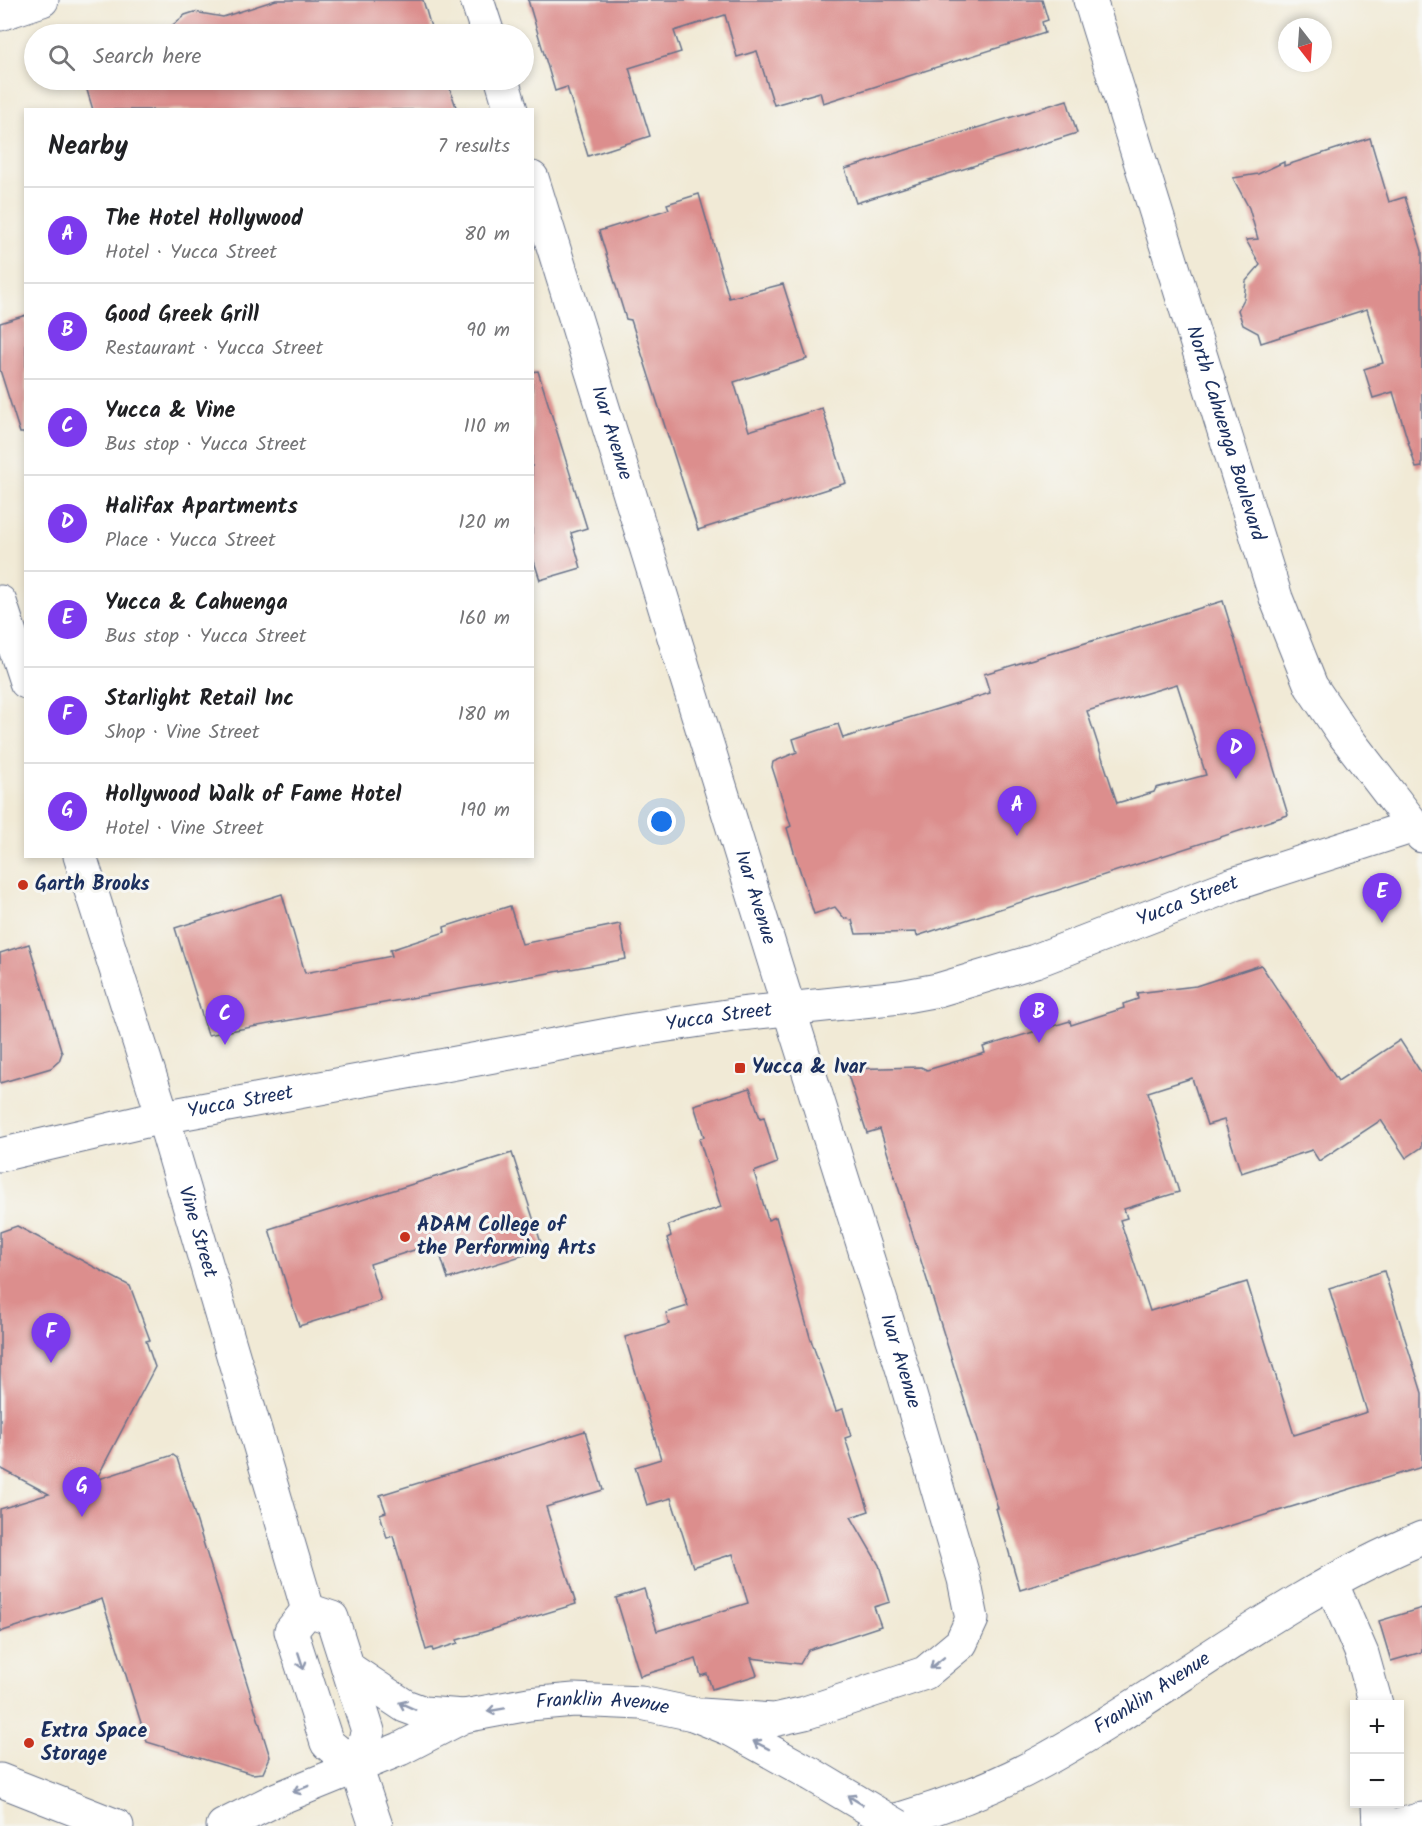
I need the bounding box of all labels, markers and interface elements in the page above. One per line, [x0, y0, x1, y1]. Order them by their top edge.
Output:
north arrow [1278, 18, 1332, 72]
search box [24, 24, 534, 90]
text: Search here [93, 40, 201, 75]
icon: search [45, 41, 78, 74]
text: Nearby [48, 126, 128, 168]
text: 7 results [438, 131, 510, 163]
text: The Hotel Hollywood [105, 202, 303, 237]
text: A [61, 219, 74, 251]
text: 80 m [464, 219, 510, 251]
text: Hotel · Yucca Street [105, 237, 277, 269]
text: Good Greek Grill [105, 298, 259, 333]
text: B [61, 315, 74, 347]
text: 90 m [466, 315, 510, 347]
street label: North Cahuenga Boulevard [1176, 322, 1274, 546]
text: Restaurant · Yucca Street [105, 333, 323, 365]
street label: Ivar Avenue [581, 382, 641, 484]
text: Yucca & Vine [105, 394, 235, 429]
text: C [61, 411, 74, 443]
text: 110 m [464, 411, 510, 443]
text: Bus stop · Yucca Street [105, 429, 307, 461]
text: Halifax Apartments [105, 490, 298, 525]
text: D [61, 507, 74, 539]
text: 120 m [458, 507, 510, 539]
text: Place · Yucca Street [105, 525, 276, 557]
text: Yucca & Cahuenga [105, 586, 288, 621]
text: E [62, 603, 73, 635]
text: 160 m [459, 603, 510, 635]
text: Bus stop · Yucca Street [105, 621, 307, 653]
text: Starlight Retail Inc [105, 682, 294, 717]
text: F [62, 699, 73, 731]
text: 180 m [458, 699, 510, 731]
text: Shop · Vine Street [105, 717, 260, 749]
pin: D [1216, 730, 1256, 779]
text: Hollywood Walk of Fame Hotel [105, 778, 401, 813]
pin: A [998, 786, 1036, 836]
text: G [62, 795, 73, 827]
text: 190 m [460, 795, 510, 827]
your location [647, 807, 676, 836]
text: Hotel · Vine Street [105, 813, 264, 845]
street label: Ivar Avenue [725, 846, 784, 949]
street label: Yucca Street [1132, 868, 1244, 936]
place label: Garth Brooks [35, 869, 150, 901]
pin: E [1362, 874, 1402, 923]
marker: Garth Brooks [16, 878, 30, 892]
pin: B [1020, 994, 1058, 1043]
street label: Yucca Street [663, 995, 774, 1041]
pin: C [206, 996, 244, 1045]
place label: Yucca & Ivar [752, 1052, 867, 1084]
marker: Yucca & Ivar [733, 1061, 747, 1075]
street label: Yucca Street [185, 1077, 296, 1128]
street label: Vine Street [168, 1183, 226, 1282]
place label: ADAM College of the Performing Arts [417, 1210, 597, 1265]
marker: ADAM College of the Performing Arts [398, 1230, 412, 1244]
street label: Ivar Avenue [870, 1310, 929, 1412]
pin: F [32, 1314, 70, 1363]
pin: G [62, 1468, 101, 1517]
street label: Franklin Avenue [1088, 1644, 1217, 1743]
one-way arrow [296, 1651, 307, 1670]
one-way arrow [929, 1657, 945, 1670]
street label: Franklin Avenue [534, 1684, 672, 1725]
one-way arrow [399, 1699, 417, 1711]
map controls [1350, 1700, 1404, 1808]
button: + [1350, 1700, 1404, 1754]
one-way arrow [487, 1705, 507, 1716]
place label: Extra Space Storage [41, 1716, 147, 1771]
marker: Extra Space Storage [22, 1736, 36, 1750]
one-way arrow [752, 1738, 770, 1750]
button: − [1350, 1754, 1404, 1808]
one-way arrow [293, 1784, 311, 1795]
one-way arrow [847, 1793, 864, 1805]

